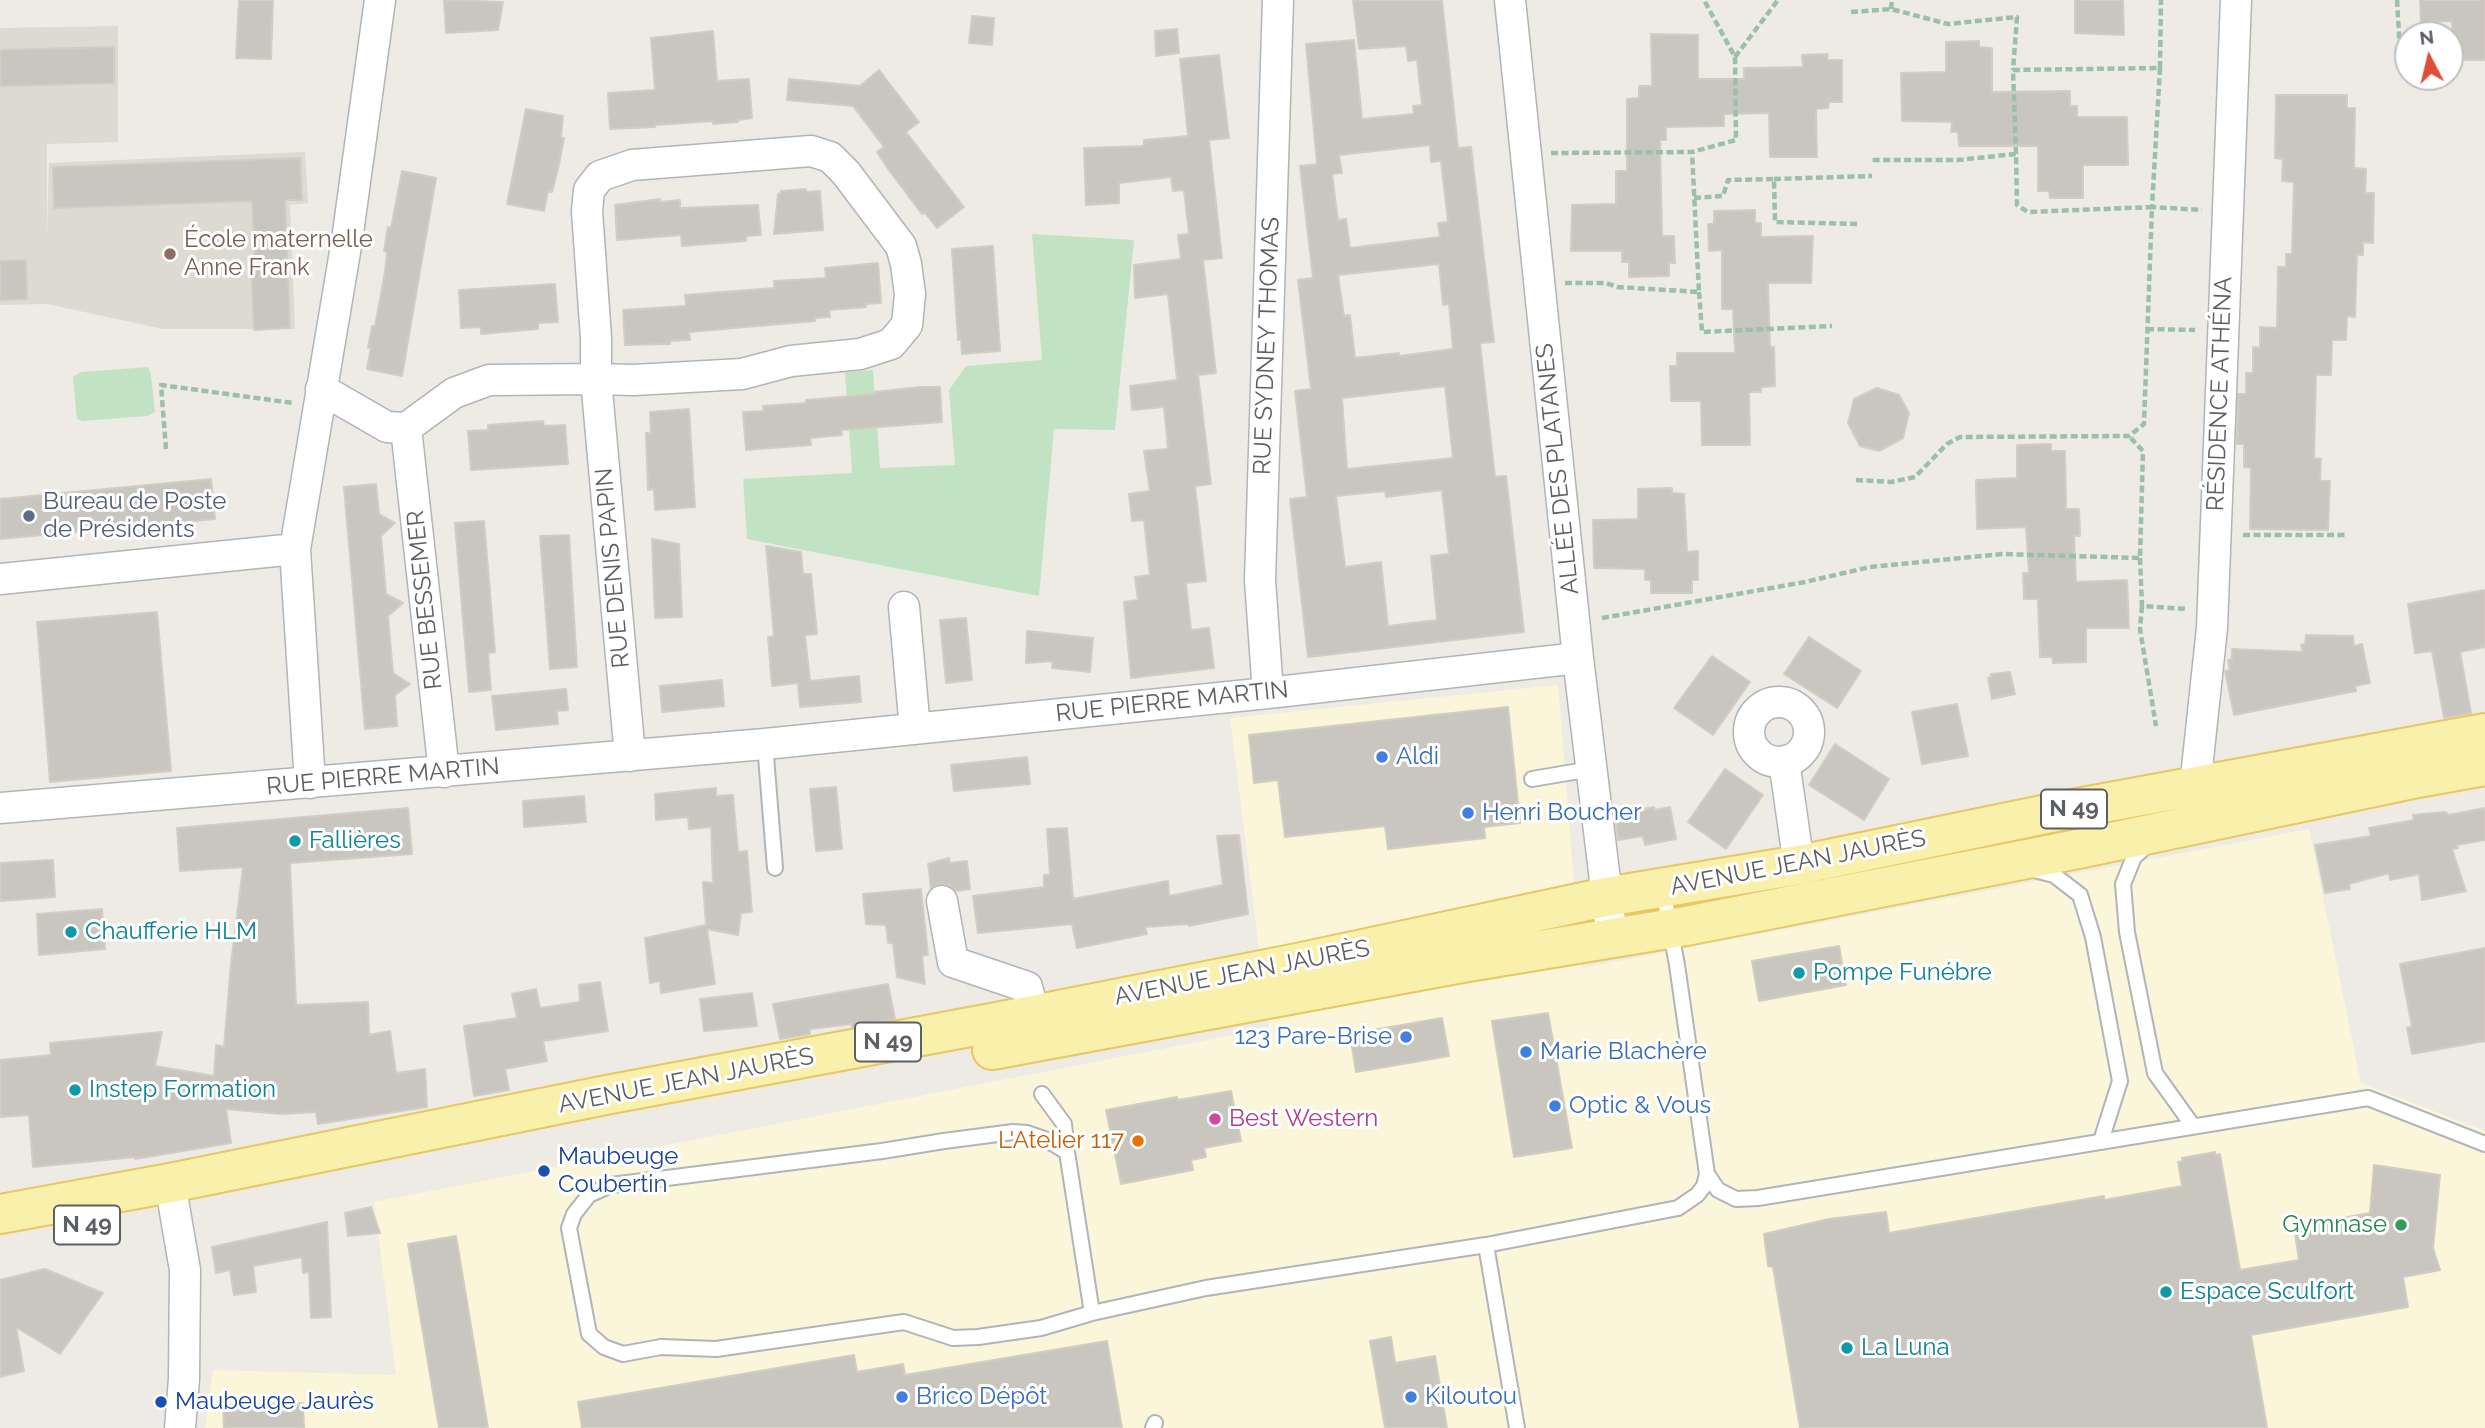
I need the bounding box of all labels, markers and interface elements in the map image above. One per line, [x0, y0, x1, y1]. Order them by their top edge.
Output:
north arrow [2394, 21, 2464, 91]
text: N [2418, 25, 2435, 49]
street label: RUE SYDNEY THOMAS [1248, 216, 1286, 476]
place label: École maternelle Anne Frank [184, 226, 373, 282]
marker: École maternelle Anne Frank [162, 246, 178, 262]
street label: RÉSIDENCE ATHÉNA [2202, 276, 2238, 512]
street label: ALLÉE DES PLATANES [1530, 342, 1586, 596]
street label: RUE DENIS PAPIN [590, 467, 636, 669]
place label: Bureau de Poste de Présidents [43, 488, 226, 544]
marker: Bureau de Poste de Présidents [21, 508, 37, 524]
street label: RUE BESSEMER [401, 509, 449, 691]
street label: RUE PIERRE MARTIN [1054, 675, 1290, 729]
place label: Aldi [1396, 743, 1439, 771]
marker: Aldi [1374, 749, 1390, 765]
street label: RUE PIERRE MARTIN [265, 752, 501, 802]
road number: N 49 [2041, 790, 2107, 828]
place label: Henri Boucher [1482, 799, 1642, 827]
marker: Henri Boucher [1460, 805, 1476, 821]
street label: AVENUE JEAN JAURÈS [1668, 824, 1928, 902]
place label: Fallières [309, 827, 401, 855]
marker: Fallières [287, 833, 303, 849]
place label: Chaufferie HLM [85, 918, 257, 946]
marker: Chaufferie HLM [63, 924, 79, 940]
street label: AVENUE JEAN JAURÈS [1112, 934, 1372, 1012]
place label: Pompe Funébre [1813, 959, 1992, 987]
marker: Pompe Funébre [1791, 965, 1807, 981]
road number: N 49 [855, 1023, 921, 1062]
place label: 123 Pare-Brise [1235, 1023, 1392, 1051]
marker: 123 Pare-Brise [1398, 1029, 1414, 1045]
place label: Marie Blachère [1540, 1038, 1707, 1066]
street label: AVENUE JEAN JAURÈS [556, 1042, 816, 1120]
marker: Marie Blachère [1518, 1044, 1534, 1060]
place label: Instep Formation [89, 1076, 276, 1104]
marker: Instep Formation [67, 1082, 83, 1098]
place label: Optic & Vous [1569, 1092, 1711, 1120]
marker: Optic & Vous [1547, 1098, 1563, 1114]
place label: Best Western [1229, 1105, 1378, 1133]
marker: Best Western [1207, 1111, 1223, 1127]
place label: L'Atelier 117 [998, 1127, 1124, 1155]
marker: L'Atelier 117 [1130, 1133, 1146, 1149]
place label: Maubeuge Coubertin [558, 1143, 678, 1199]
marker: Maubeuge Coubertin [536, 1163, 552, 1179]
road number: N 49 [54, 1206, 120, 1244]
place label: Gymnase [2282, 1211, 2387, 1239]
marker: Gymnase [2393, 1217, 2409, 1233]
place label: Espace Sculfort [2180, 1278, 2354, 1306]
marker: Espace Sculfort [2158, 1284, 2174, 1300]
place label: La Luna [1861, 1334, 1949, 1362]
marker: La Luna [1839, 1340, 1855, 1356]
place label: Brico Dépôt [916, 1383, 1047, 1411]
place label: Kiloutou [1425, 1383, 1517, 1411]
place label: Maubeuge Jaurès [175, 1388, 374, 1416]
marker: Brico Dépôt [894, 1389, 910, 1405]
marker: Kiloutou [1403, 1389, 1419, 1405]
marker: Maubeuge Jaurès [153, 1394, 169, 1410]

